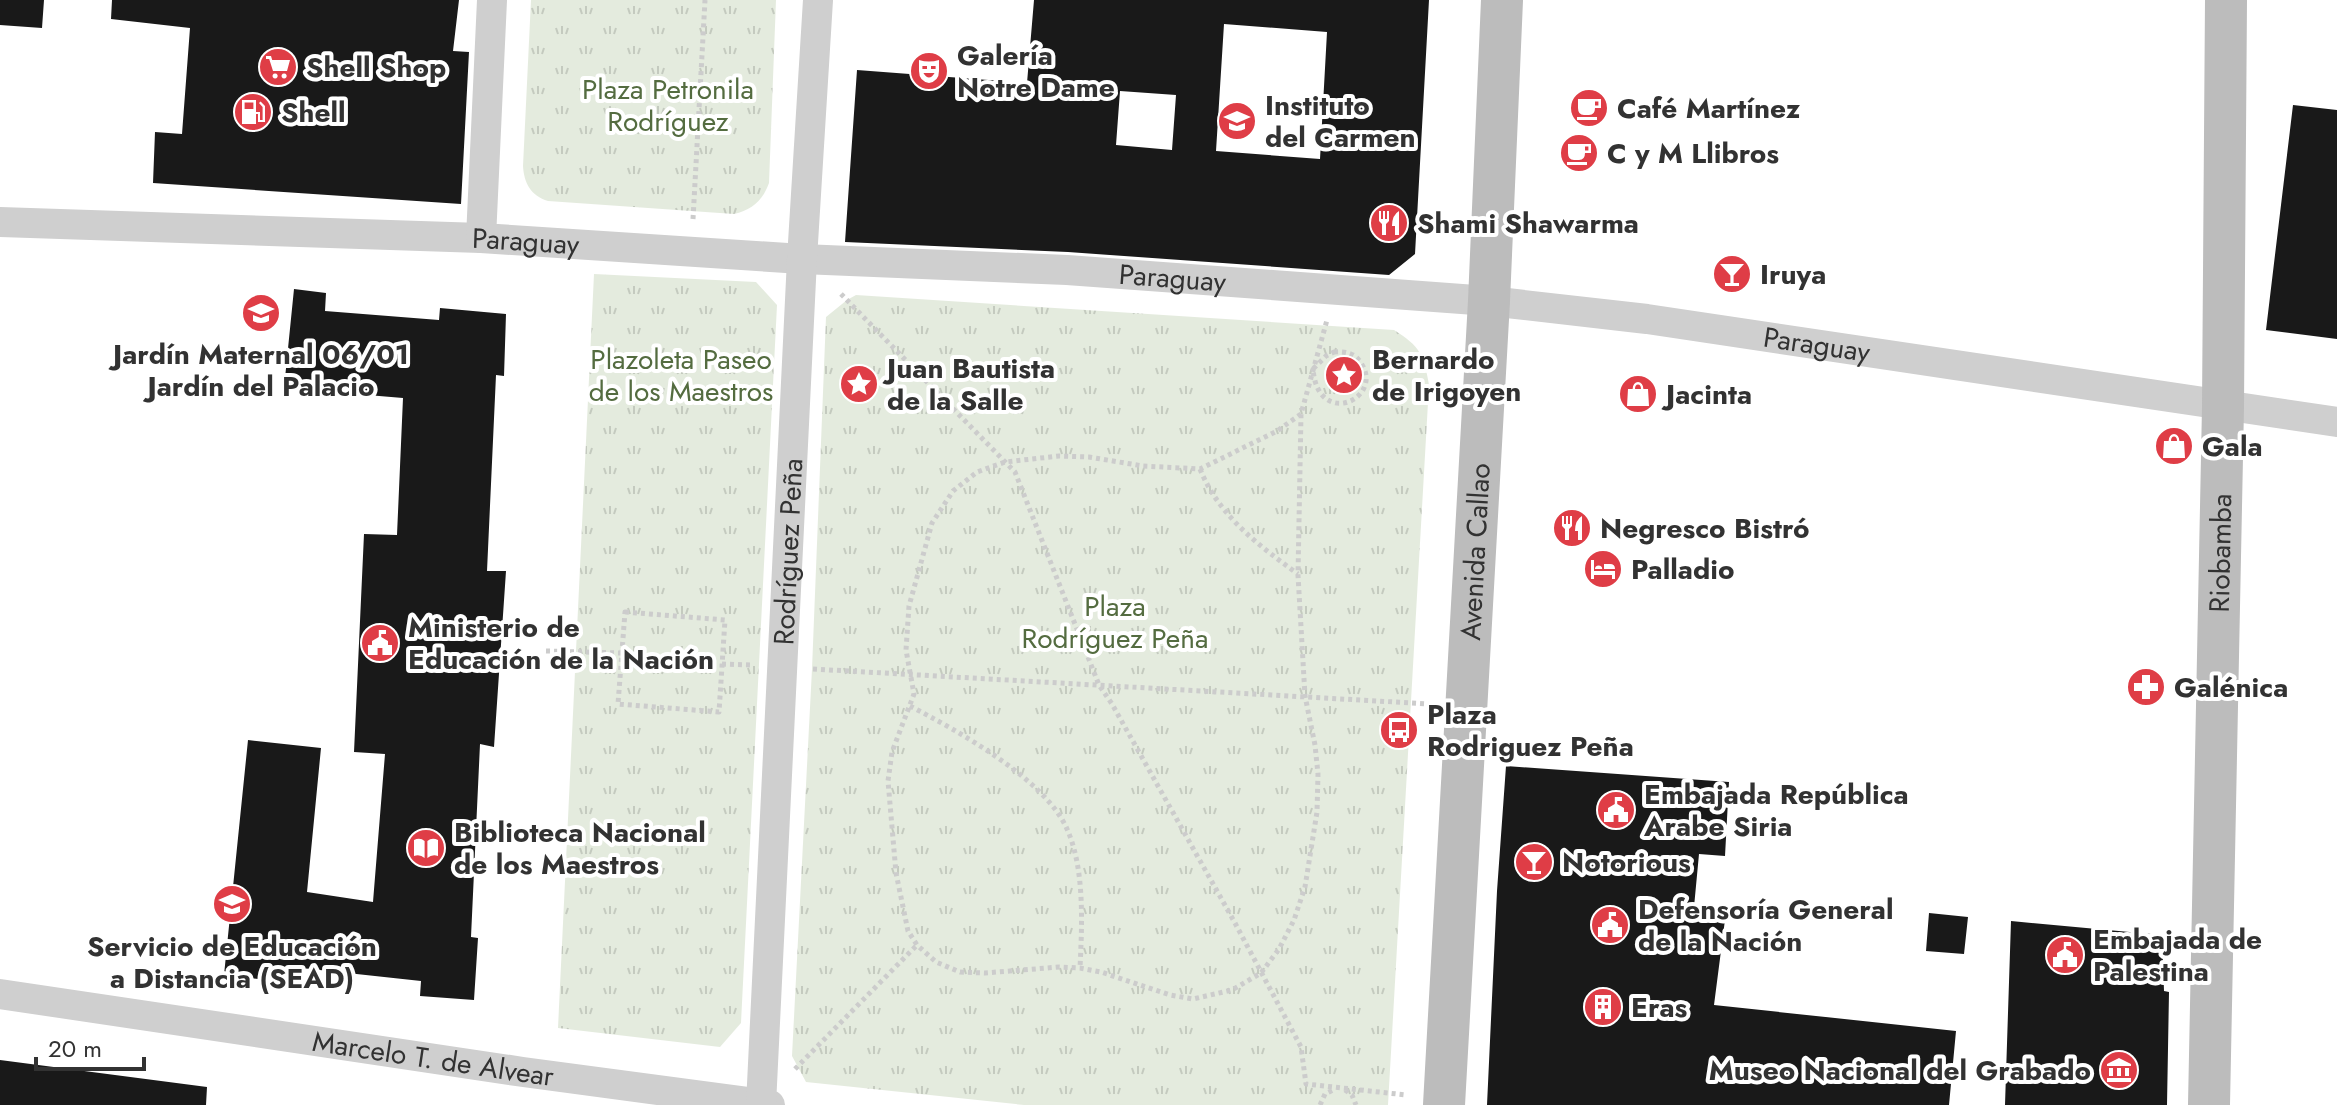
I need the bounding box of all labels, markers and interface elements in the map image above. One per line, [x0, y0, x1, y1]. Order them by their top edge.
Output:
place label: Galería Notre Dame [957, 35, 1115, 108]
supermarket icon: Shell Shop [257, 46, 299, 88]
place label: Shell Shop [306, 47, 446, 88]
theatre icon: Galería Notre Dame [908, 50, 950, 92]
park label: Plaza Petronila Rodríguez [582, 69, 754, 142]
place label: Instituto del Carmen [1265, 85, 1416, 158]
cafe icon: Café Martínez [1568, 87, 1610, 129]
place label: Café Martínez [1617, 88, 1801, 129]
fuel station icon: Shell [232, 91, 274, 133]
place label: Shell [281, 92, 346, 133]
school or university icon: Instituto del Carmen [1216, 100, 1258, 142]
cafe icon: C y M Llibros [1558, 132, 1600, 174]
place label: C y M Llibros [1607, 133, 1779, 174]
restaurant icon: Shami Shawarma [1368, 202, 1410, 244]
place label: Shami Shawarma [1417, 203, 1639, 244]
street label: Paraguay [471, 218, 581, 265]
bar icon: Iruya [1711, 253, 1753, 295]
street label: Paraguay [1117, 254, 1228, 303]
place label: Iruya [1760, 254, 1826, 295]
school or university icon: Jardín Maternal 06/01 Jardín del Palacio [240, 292, 282, 334]
street label: Paraguay [1761, 317, 1874, 373]
place label: Jardín Maternal 06/01 Jardín del Palacio [108, 334, 409, 407]
park label: Plazoleta Paseo de los Maestros [589, 339, 773, 412]
place label: Bernardo de Irigoyen [1372, 339, 1521, 412]
place label: Juan Bautista de la Salle [882, 348, 1055, 421]
place icon: Bernardo de Irigoyen [1323, 354, 1365, 396]
place icon: Juan Bautista de la Salle [838, 363, 880, 405]
shop icon: Jacinta [1617, 373, 1659, 415]
place label: Jacinta [1661, 374, 1752, 415]
shop icon: Gala [2153, 425, 2195, 467]
place label: Gala [2202, 426, 2263, 467]
street label: Rodríguez Peña [763, 457, 813, 646]
street label: Avenida Callao [1450, 462, 1501, 642]
street label: Riobamba [2199, 493, 2242, 613]
restaurant icon: Negresco Bistró [1551, 507, 1593, 549]
place label: Negresco Bistró [1600, 508, 1810, 549]
hotel icon: Palladio [1582, 548, 1624, 590]
place label: Palladio [1631, 549, 1734, 590]
park label: Plaza Rodríguez Peña [1022, 586, 1208, 659]
place label: Ministerio de Educación de la Nación [408, 607, 714, 680]
public building icon: Ministerio de Educación de la Nación [359, 622, 401, 664]
pharmacy icon: Galénica [2125, 666, 2167, 708]
place label: Galénica [2174, 667, 2288, 708]
place label: Plaza Rodriguez Peña [1427, 694, 1634, 767]
bus stop icon: Plaza Rodriguez Peña [1378, 709, 1420, 751]
place label: Embajada República Arabe Siria [1643, 774, 1909, 847]
public building icon: Embajada República Arabe Siria [1595, 789, 1637, 831]
place label: Biblioteca Nacional de los Maestros [454, 812, 706, 885]
library icon: Biblioteca Nacional de los Maestros [405, 827, 447, 869]
bar icon: Notorious [1513, 841, 1555, 883]
place label: Notorious [1562, 842, 1691, 883]
school or university icon: Servicio de Educación a Distancia (SEAD) [211, 883, 253, 925]
place label: Defensoría General de la Nación [1638, 889, 1894, 962]
public building icon: Defensoría General de la Nación [1589, 904, 1631, 946]
place label: Embajada de Palestina [2093, 919, 2262, 992]
place label: Servicio de Educación a Distancia (SEAD) [87, 926, 377, 999]
public building icon: Embajada de Palestina [2044, 934, 2086, 976]
building icon: Eras [1582, 986, 1624, 1028]
place label: Eras [1631, 987, 1687, 1028]
scale bar [36, 1021, 144, 1071]
street label: Marcelo T. de Alvear [310, 1021, 557, 1097]
text: 20 m [48, 1031, 102, 1066]
museum icon: Museo Nacional del Grabado [2098, 1049, 2140, 1091]
place label: Museo Nacional del Grabado [1709, 1050, 2091, 1091]

